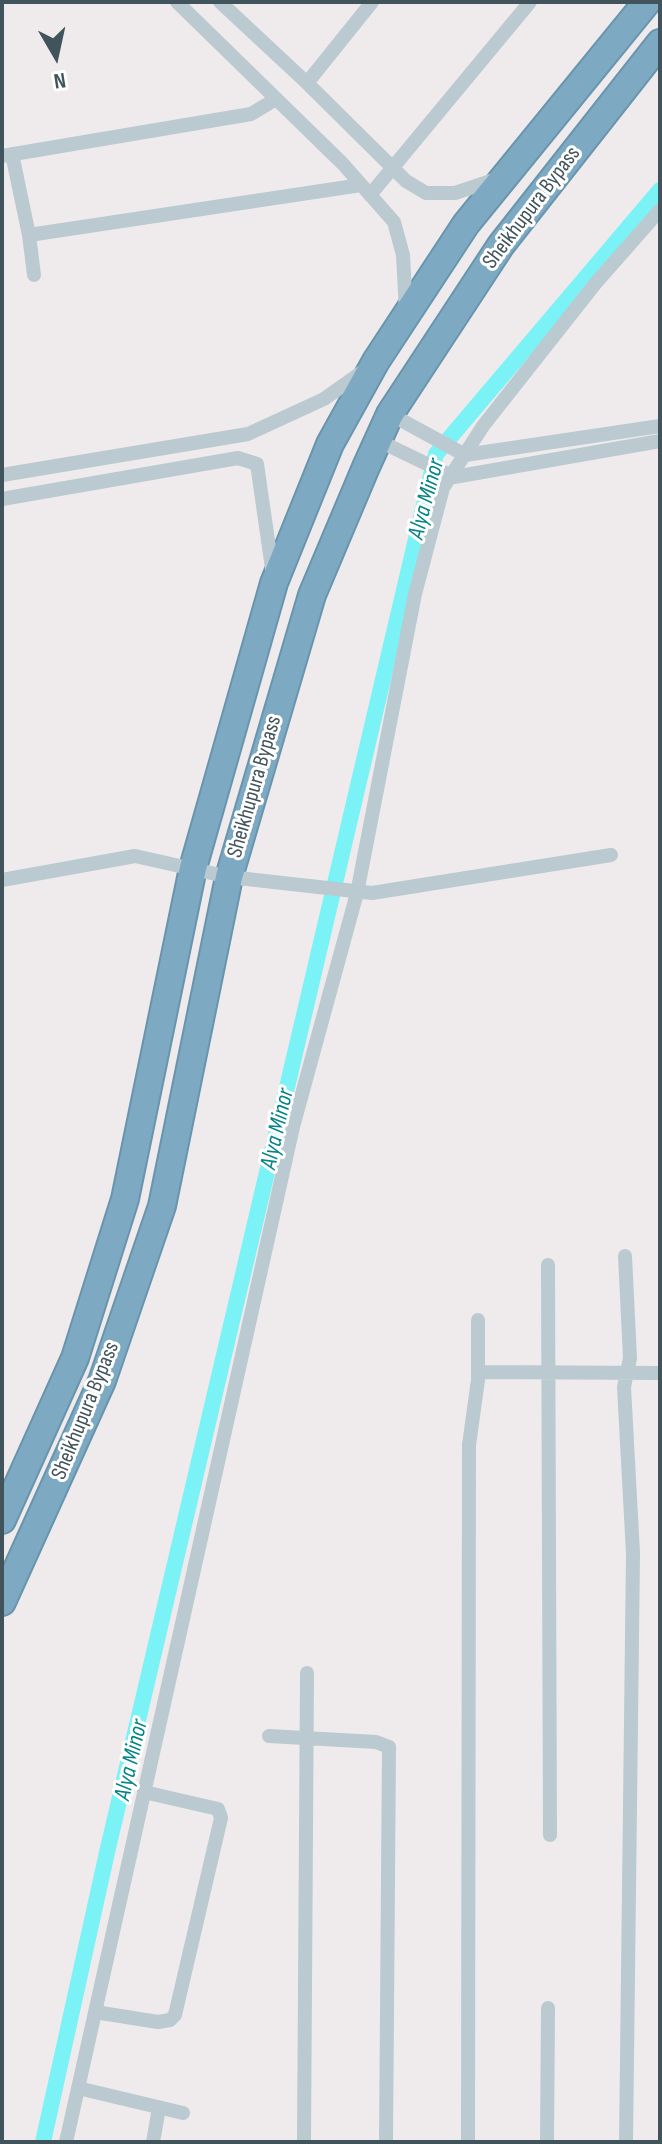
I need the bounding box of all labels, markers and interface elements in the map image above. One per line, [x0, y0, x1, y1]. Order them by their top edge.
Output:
north arrow [16, 16, 96, 96]
text: N [52, 66, 68, 94]
street label: Sheikhupura Bypass [477, 142, 587, 274]
water label: Alya Minor [402, 456, 452, 542]
street label: Sheikhupura Bypass [222, 713, 288, 861]
water label: Alya Minor [255, 1086, 301, 1172]
street label: Sheikhupura Bypass [46, 1338, 126, 1484]
water label: Alya Minor [109, 1717, 155, 1803]

